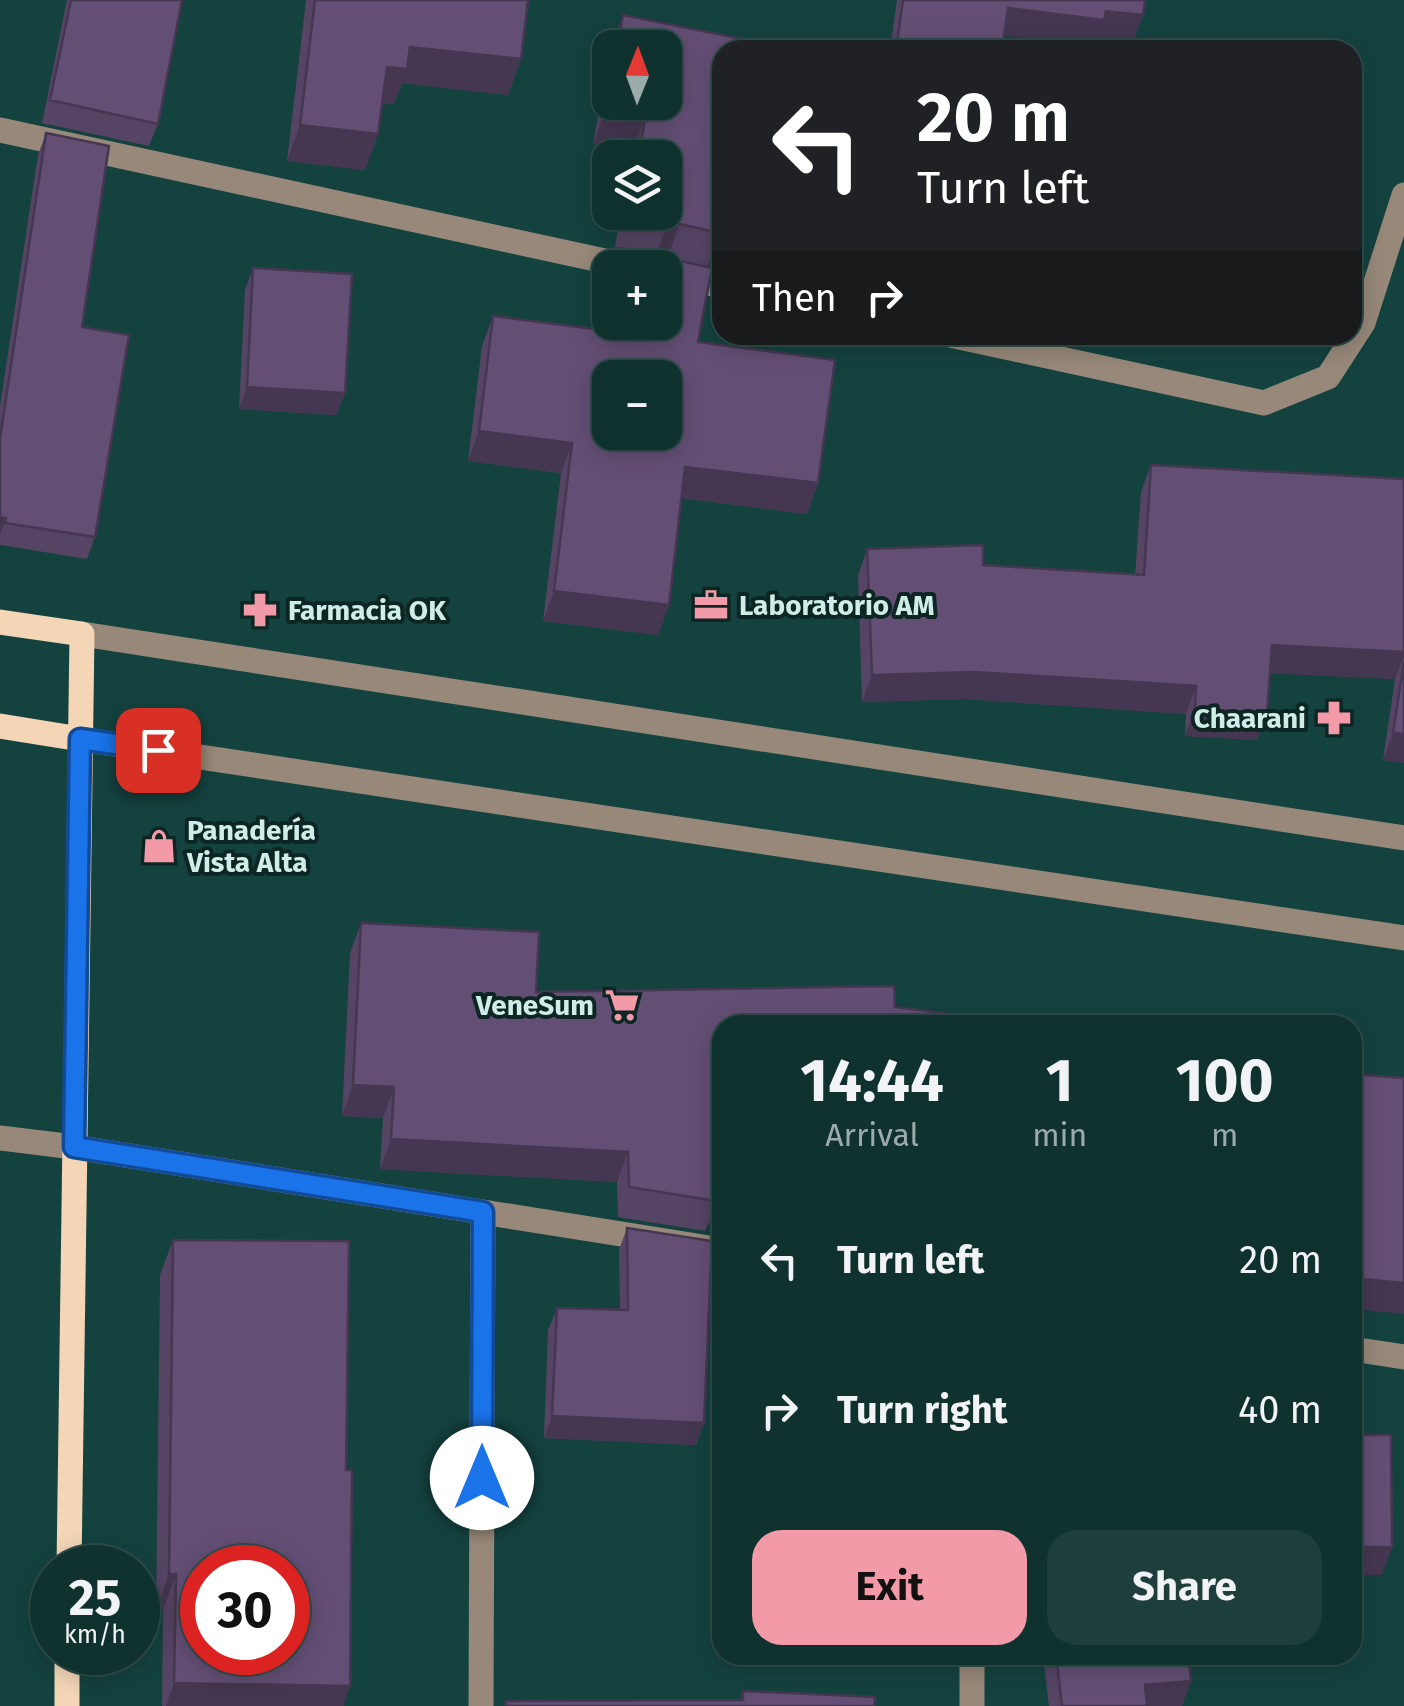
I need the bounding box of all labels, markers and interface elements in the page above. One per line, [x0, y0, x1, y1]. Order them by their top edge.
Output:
north arrow [592, 30, 682, 120]
map controls [592, 30, 682, 450]
text: 20 m [917, 76, 1070, 160]
icon: left [752, 80, 882, 210]
button: layers [592, 140, 682, 230]
text: Turn left [917, 161, 1089, 215]
button: + [592, 250, 682, 340]
icon: right [857, 270, 912, 325]
text: Then [752, 275, 837, 321]
button: − [592, 360, 682, 450]
office icon: Laboratorio AM [692, 586, 730, 624]
place label: Laboratorio AM [739, 589, 934, 622]
pharmacy icon: Farmacia OK [241, 591, 279, 629]
place label: Farmacia OK [288, 594, 447, 627]
pharmacy icon: Chaarani [1315, 699, 1353, 737]
place label: Chaarani [1194, 702, 1306, 735]
pin [116, 708, 201, 793]
icon: arrive [131, 723, 186, 778]
place label: Panadería Vista Alta [186, 814, 316, 879]
shop icon: Panadería Vista Alta [140, 827, 178, 865]
supermarket icon: VeneSum [603, 986, 641, 1024]
place label: VeneSum [475, 989, 594, 1022]
text: 14:44 [800, 1045, 944, 1117]
text: 1 [1046, 1045, 1074, 1117]
text: 100 [1176, 1045, 1274, 1117]
text: Arrival [825, 1116, 919, 1154]
text: min [1032, 1116, 1087, 1154]
text: m [1211, 1116, 1238, 1154]
icon: left [752, 1233, 807, 1288]
text: Turn left [837, 1237, 984, 1283]
text: 20 m [1239, 1237, 1322, 1283]
icon: right [752, 1383, 807, 1438]
text: Turn right [837, 1387, 1007, 1433]
text: 40 m [1238, 1387, 1322, 1433]
position arrow [430, 1426, 534, 1530]
button: Exit [752, 1530, 1027, 1645]
button: Share [1047, 1530, 1322, 1645]
speed limit sign: 30 [180, 1545, 310, 1675]
text: 25 [69, 1568, 121, 1628]
text: km/h [64, 1620, 126, 1650]

